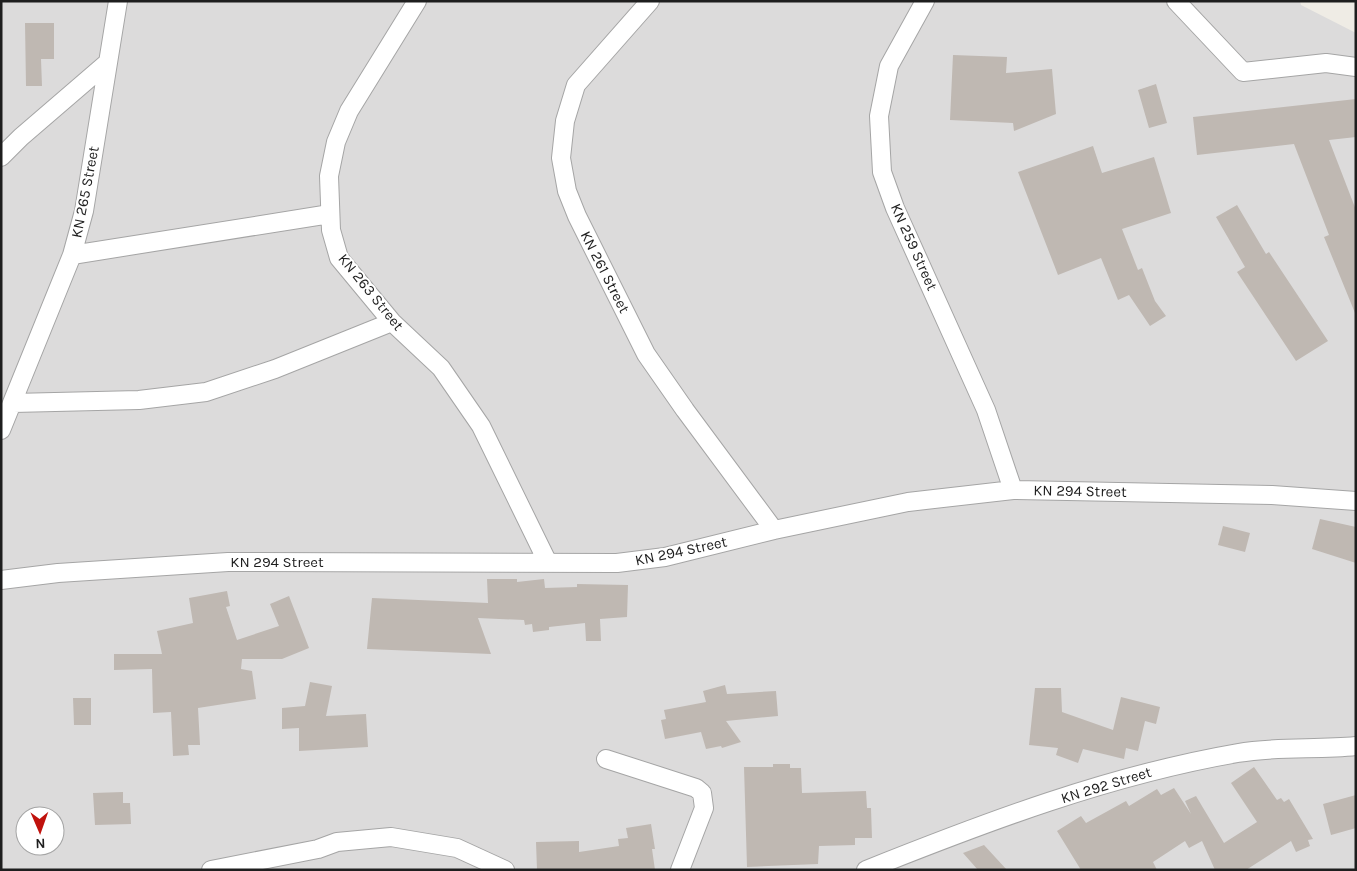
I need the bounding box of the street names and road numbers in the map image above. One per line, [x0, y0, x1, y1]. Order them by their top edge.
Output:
street label: KN 265 Street [67, 144, 103, 240]
street label: KN 259 Street [887, 201, 941, 294]
street label: KN 261 Street [577, 228, 634, 316]
street label: KN 263 Street [334, 250, 408, 334]
street label: KN 294 Street [1033, 481, 1127, 501]
street label: KN 294 Street [633, 532, 729, 570]
street label: KN 294 Street [230, 553, 324, 571]
street label: KN 292 Street [1059, 763, 1154, 807]

